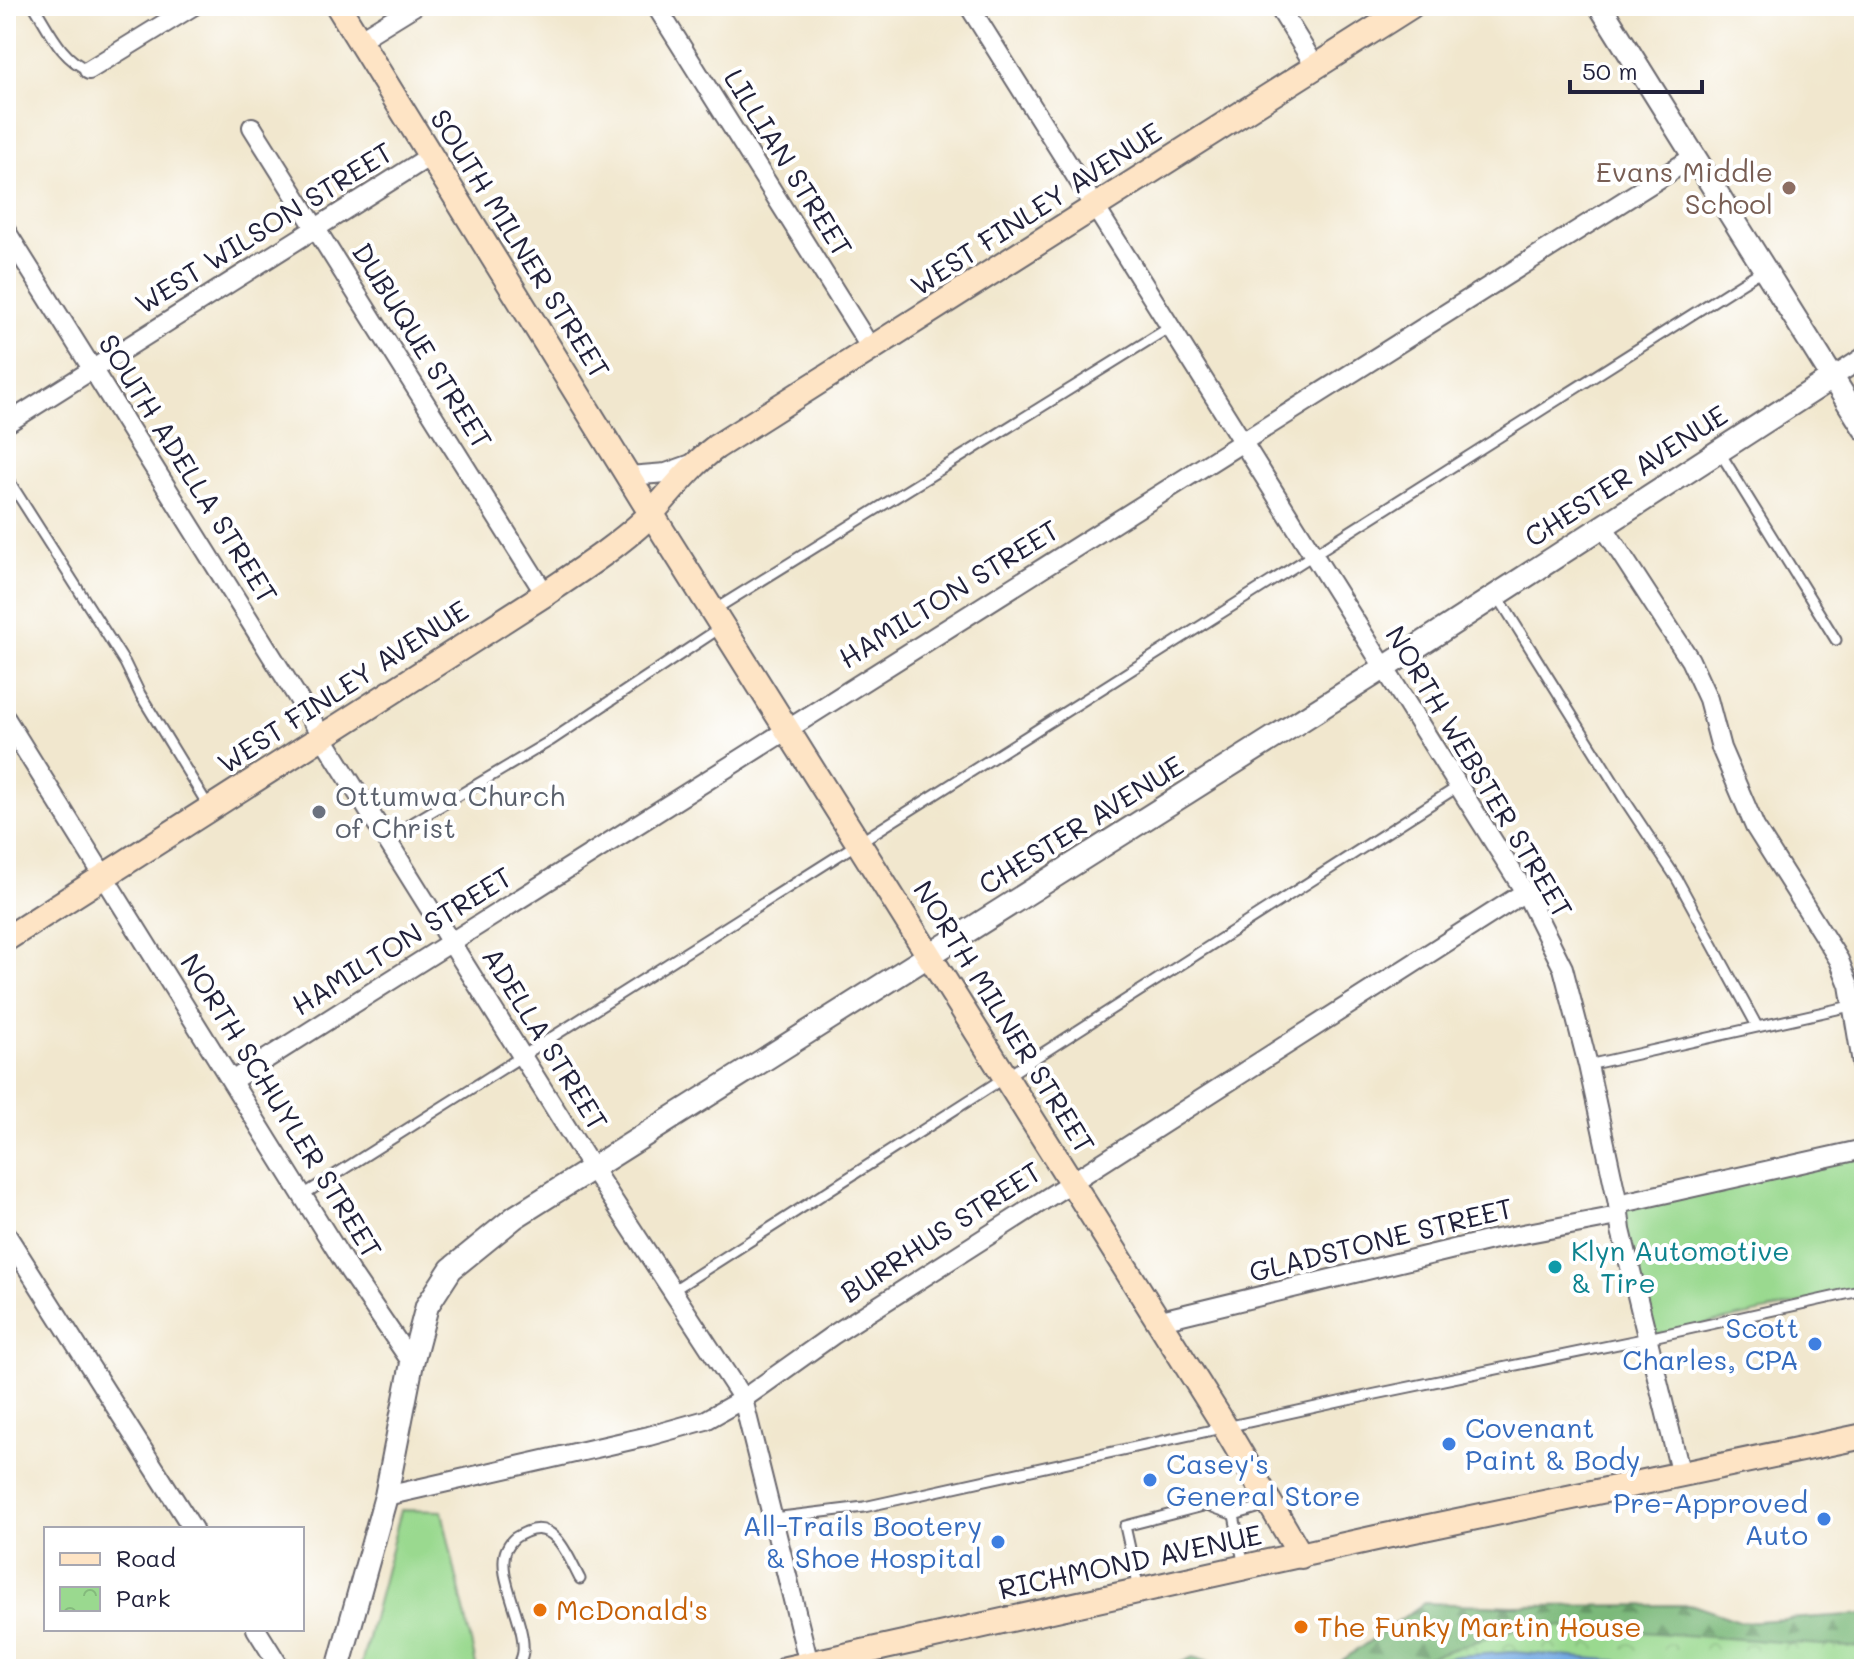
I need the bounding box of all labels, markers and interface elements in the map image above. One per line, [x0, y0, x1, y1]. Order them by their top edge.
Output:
scale bar [1570, 44, 1702, 94]
text: 50 m [1582, 55, 1638, 86]
street label: LILLIAN STREET [717, 62, 861, 263]
street label: SOUTH MILNER STREET [423, 102, 619, 385]
street label: WEST FINLEY AVENUE [903, 113, 1168, 303]
street label: WEST WILSON STREET [128, 133, 399, 321]
place label: Evans Middle School [1596, 153, 1773, 221]
marker: Evans Middle School [1780, 179, 1798, 197]
street label: DUBUQUE STREET [345, 236, 501, 455]
street label: SOUTH ADELLA STREET [91, 327, 286, 610]
street label: CHESTER AVENUE [1517, 396, 1734, 554]
street label: HAMILTON STREET [832, 511, 1065, 675]
street label: WEST FINLEY AVENUE [210, 591, 475, 781]
street label: NORTH WEBSTER STREET [1378, 619, 1581, 924]
street label: CHESTER AVENUE [971, 747, 1190, 902]
place label: Ottumwa Church of Christ [335, 777, 565, 845]
marker: Ottumwa Church of Christ [310, 803, 328, 821]
street label: HAMILTON STREET [285, 858, 518, 1022]
street label: NORTH MILNER STREET [906, 873, 1104, 1160]
street label: ADELLA STREET [475, 940, 617, 1137]
street label: NORTH SCHUYLER STREET [173, 946, 391, 1265]
street label: BURRHUS STREET [833, 1153, 1048, 1310]
street label: GLADSTONE STREET [1245, 1189, 1516, 1289]
place label: Klyn Automotive & Tire [1571, 1232, 1790, 1300]
marker: Klyn Automotive & Tire [1546, 1258, 1564, 1276]
place label: Scott Charles, CPA [1622, 1309, 1799, 1377]
marker: Scott Charles, CPA [1806, 1335, 1824, 1353]
place label: Covenant Paint & Body [1465, 1409, 1640, 1477]
marker: Covenant Paint & Body [1440, 1435, 1458, 1453]
place label: Casey's General Store [1166, 1445, 1361, 1513]
marker: Casey's General Store [1141, 1471, 1159, 1489]
place label: Pre-Approved Auto [1613, 1484, 1808, 1552]
place label: All-Trails Bootery & Shoe Hospital [743, 1507, 982, 1575]
marker: Pre-Approved Auto [1815, 1510, 1833, 1528]
street label: RICHMOND AVENUE [995, 1516, 1265, 1607]
legend [44, 1527, 304, 1631]
marker: All-Trails Bootery & Shoe Hospital [989, 1533, 1007, 1551]
text: Road [116, 1542, 176, 1573]
text: Park [116, 1582, 170, 1613]
place label: McDonald's [556, 1591, 708, 1627]
marker: McDonald's [531, 1601, 549, 1619]
place label: The Funky Martin House [1317, 1608, 1642, 1644]
marker: The Funky Martin House [1292, 1618, 1310, 1636]

